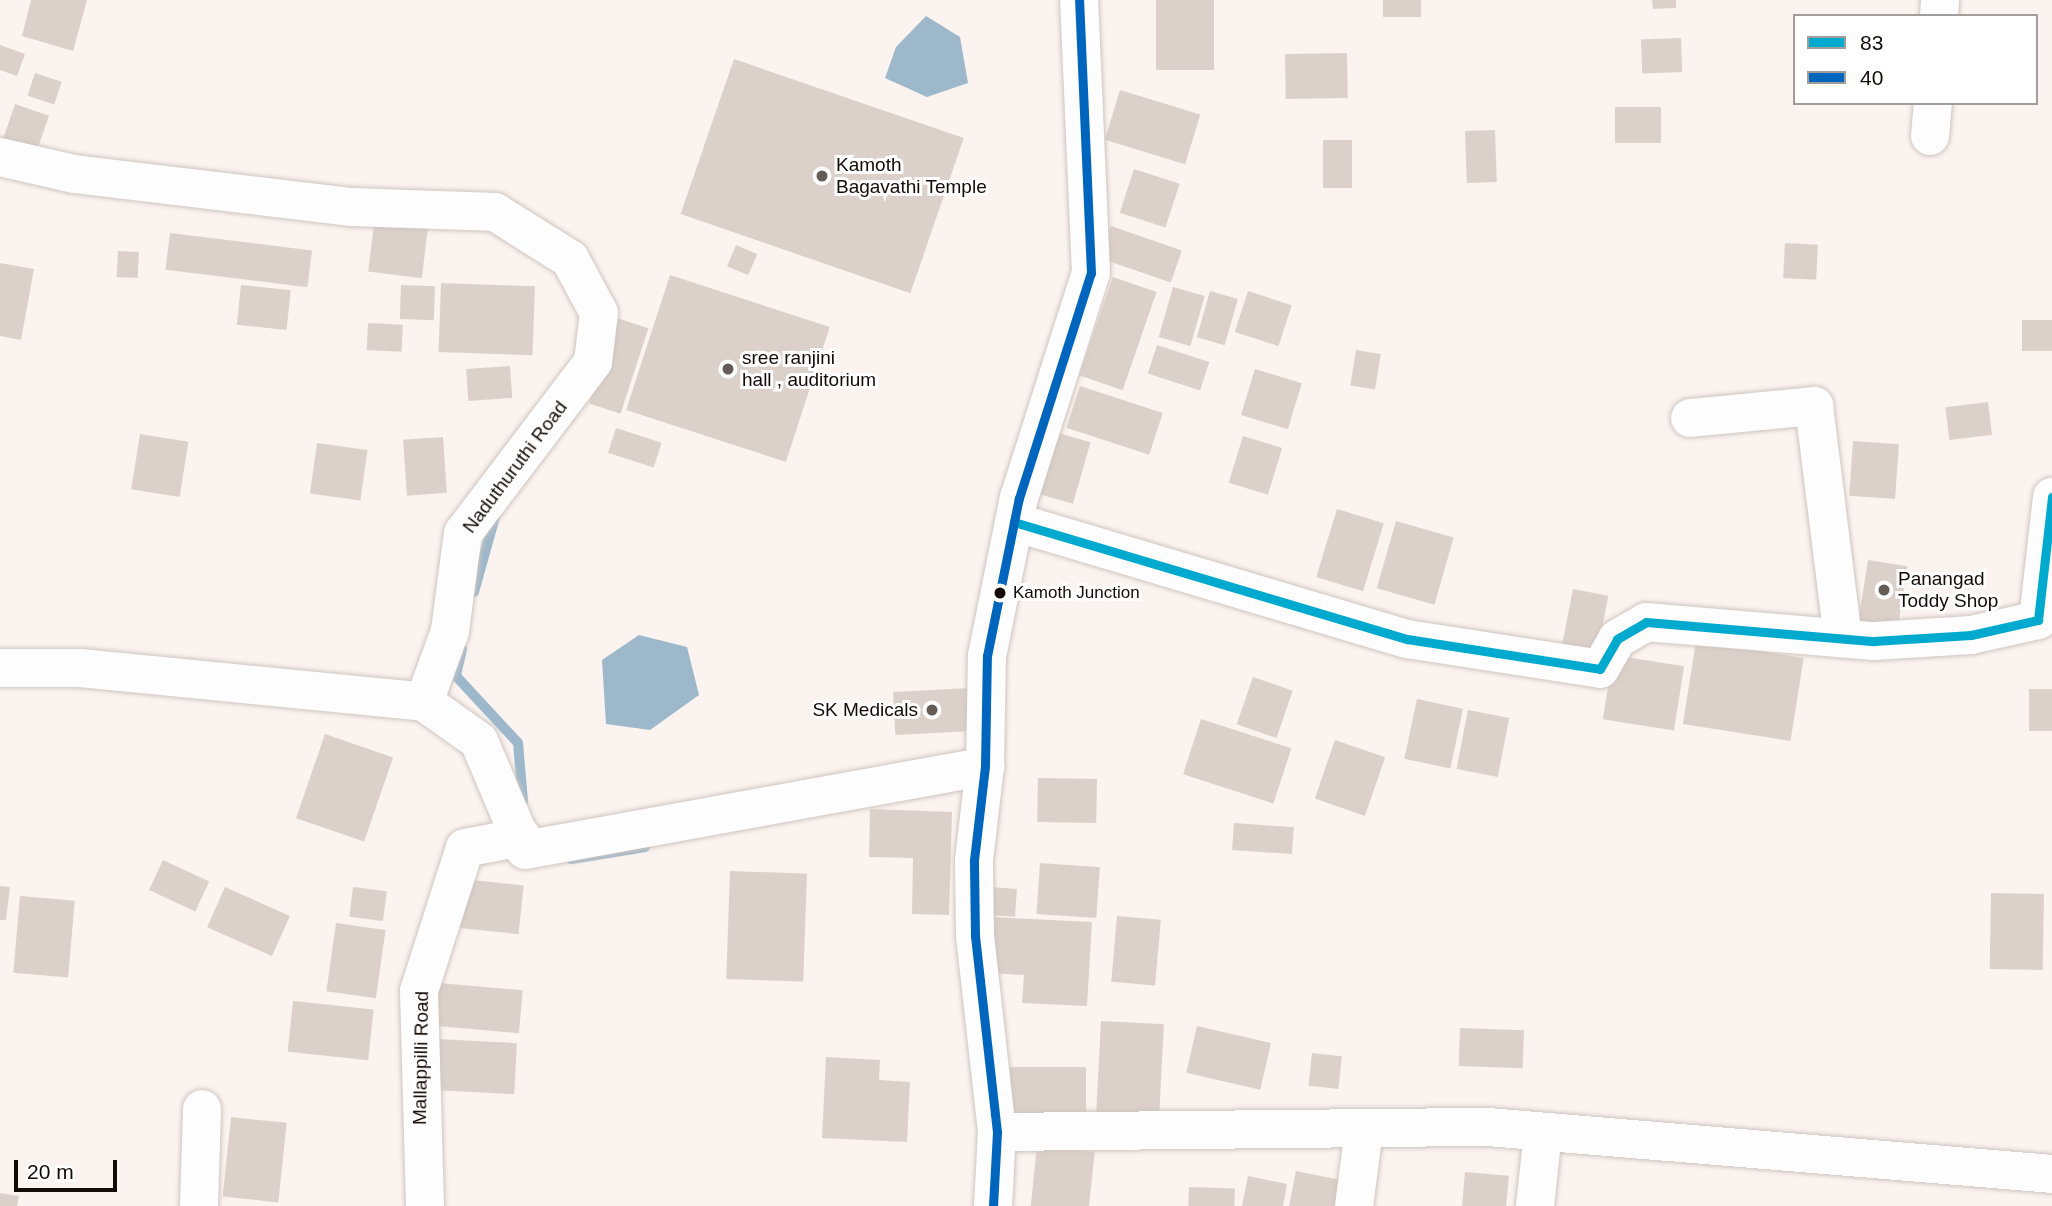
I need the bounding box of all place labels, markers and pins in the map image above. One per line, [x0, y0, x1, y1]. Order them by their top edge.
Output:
place label: Kamoth Bagavathi Temple [836, 154, 987, 198]
marker: Kamoth Bagavathi Temple [814, 168, 830, 184]
place label: sree ranjini hall , auditorium [742, 347, 876, 391]
marker: sree ranjini hall , auditorium [720, 361, 736, 377]
place label: Panangad Toddy Shop [1898, 568, 1998, 612]
marker: Panangad Toddy Shop [1876, 582, 1892, 598]
place label: Kamoth Junction [1013, 583, 1140, 603]
marker: Kamoth Junction [993, 586, 1007, 600]
place label: SK Medicals [812, 699, 918, 721]
marker: SK Medicals [924, 702, 940, 718]

